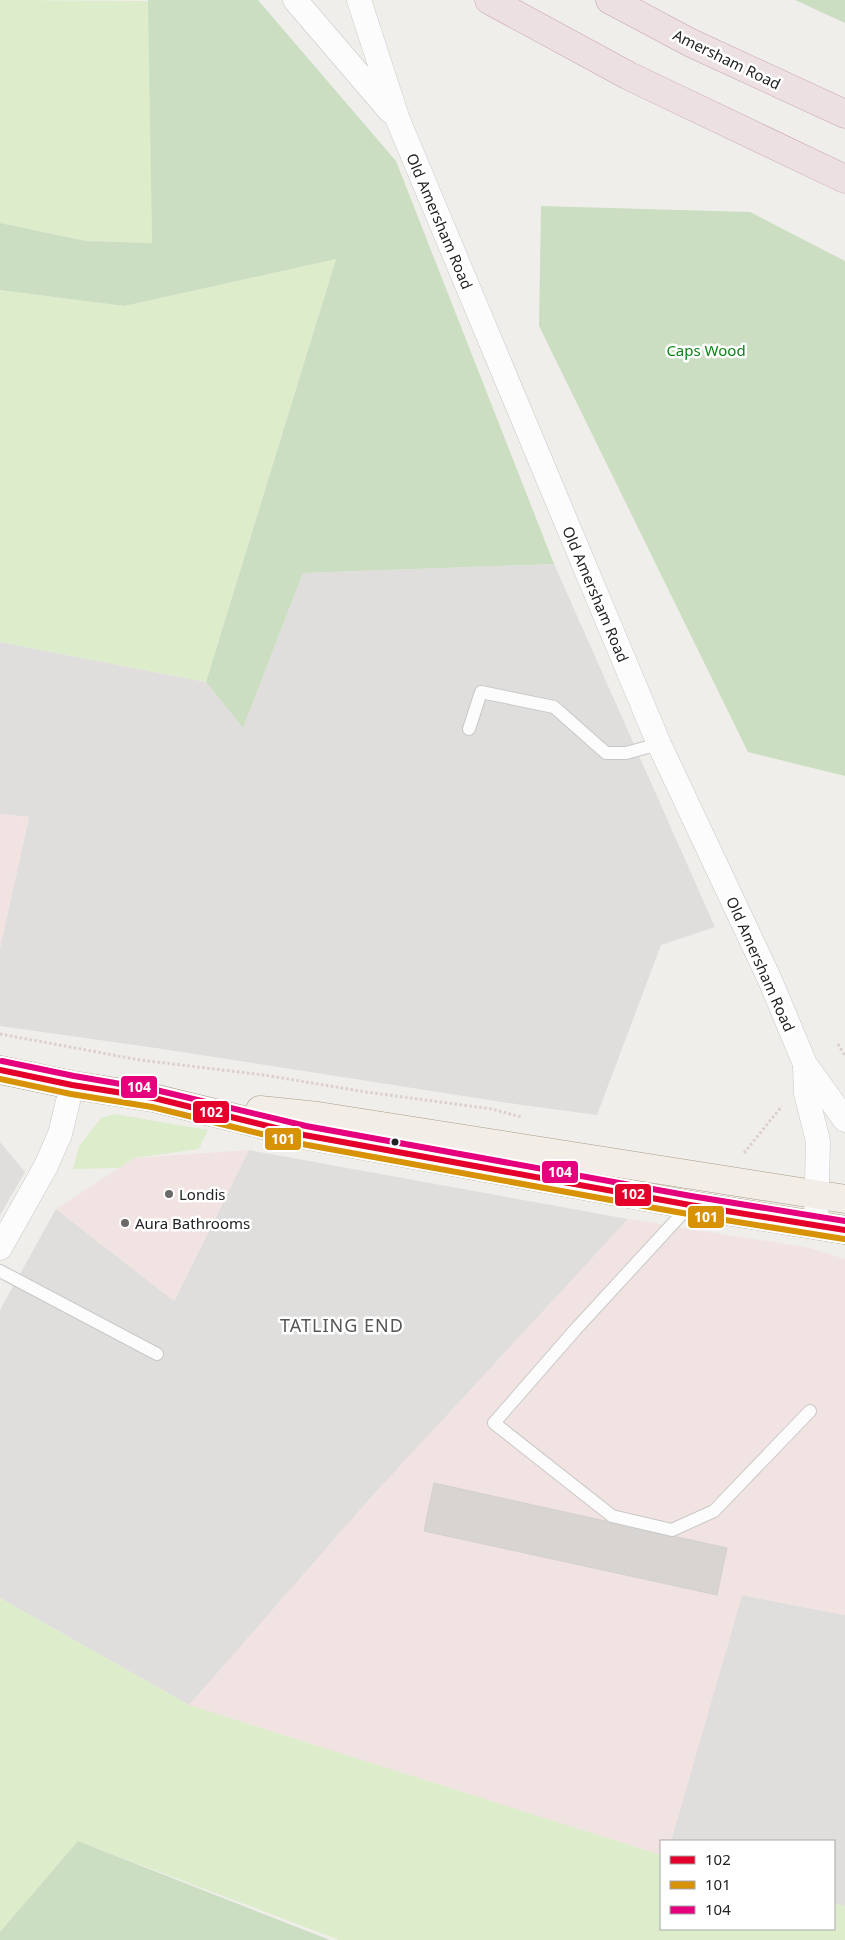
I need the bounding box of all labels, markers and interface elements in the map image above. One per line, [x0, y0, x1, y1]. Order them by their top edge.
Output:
street label: Amersham Road [670, 24, 784, 94]
street label: Old Amersham Road [402, 150, 478, 292]
park label: Caps Wood [666, 340, 746, 360]
street label: Old Amersham Road [558, 523, 634, 665]
street label: Old Amersham Road [722, 893, 800, 1035]
line badge: 104 [120, 1075, 158, 1099]
text: 104 [127, 1077, 151, 1096]
line badge: 102 [192, 1100, 230, 1124]
text: 102 [199, 1102, 223, 1121]
line badge: 101 [264, 1127, 302, 1151]
text: 101 [271, 1129, 295, 1148]
unlabelled marker [390, 1137, 400, 1147]
line badge: 104 [541, 1160, 579, 1184]
text: 104 [548, 1162, 572, 1181]
line badge: 102 [614, 1183, 652, 1207]
place label: Londis [179, 1184, 226, 1204]
text: 102 [621, 1184, 645, 1203]
marker: Londis [163, 1188, 175, 1200]
line badge: 101 [687, 1205, 725, 1229]
text: 101 [694, 1207, 718, 1226]
place label: Aura Bathrooms [135, 1213, 250, 1233]
marker: Aura Bathrooms [119, 1217, 131, 1229]
district label: TATLING END [280, 1313, 404, 1337]
legend [660, 1840, 835, 1930]
text: 102 [705, 1849, 731, 1869]
text: 101 [705, 1874, 731, 1894]
text: 104 [705, 1899, 731, 1919]

